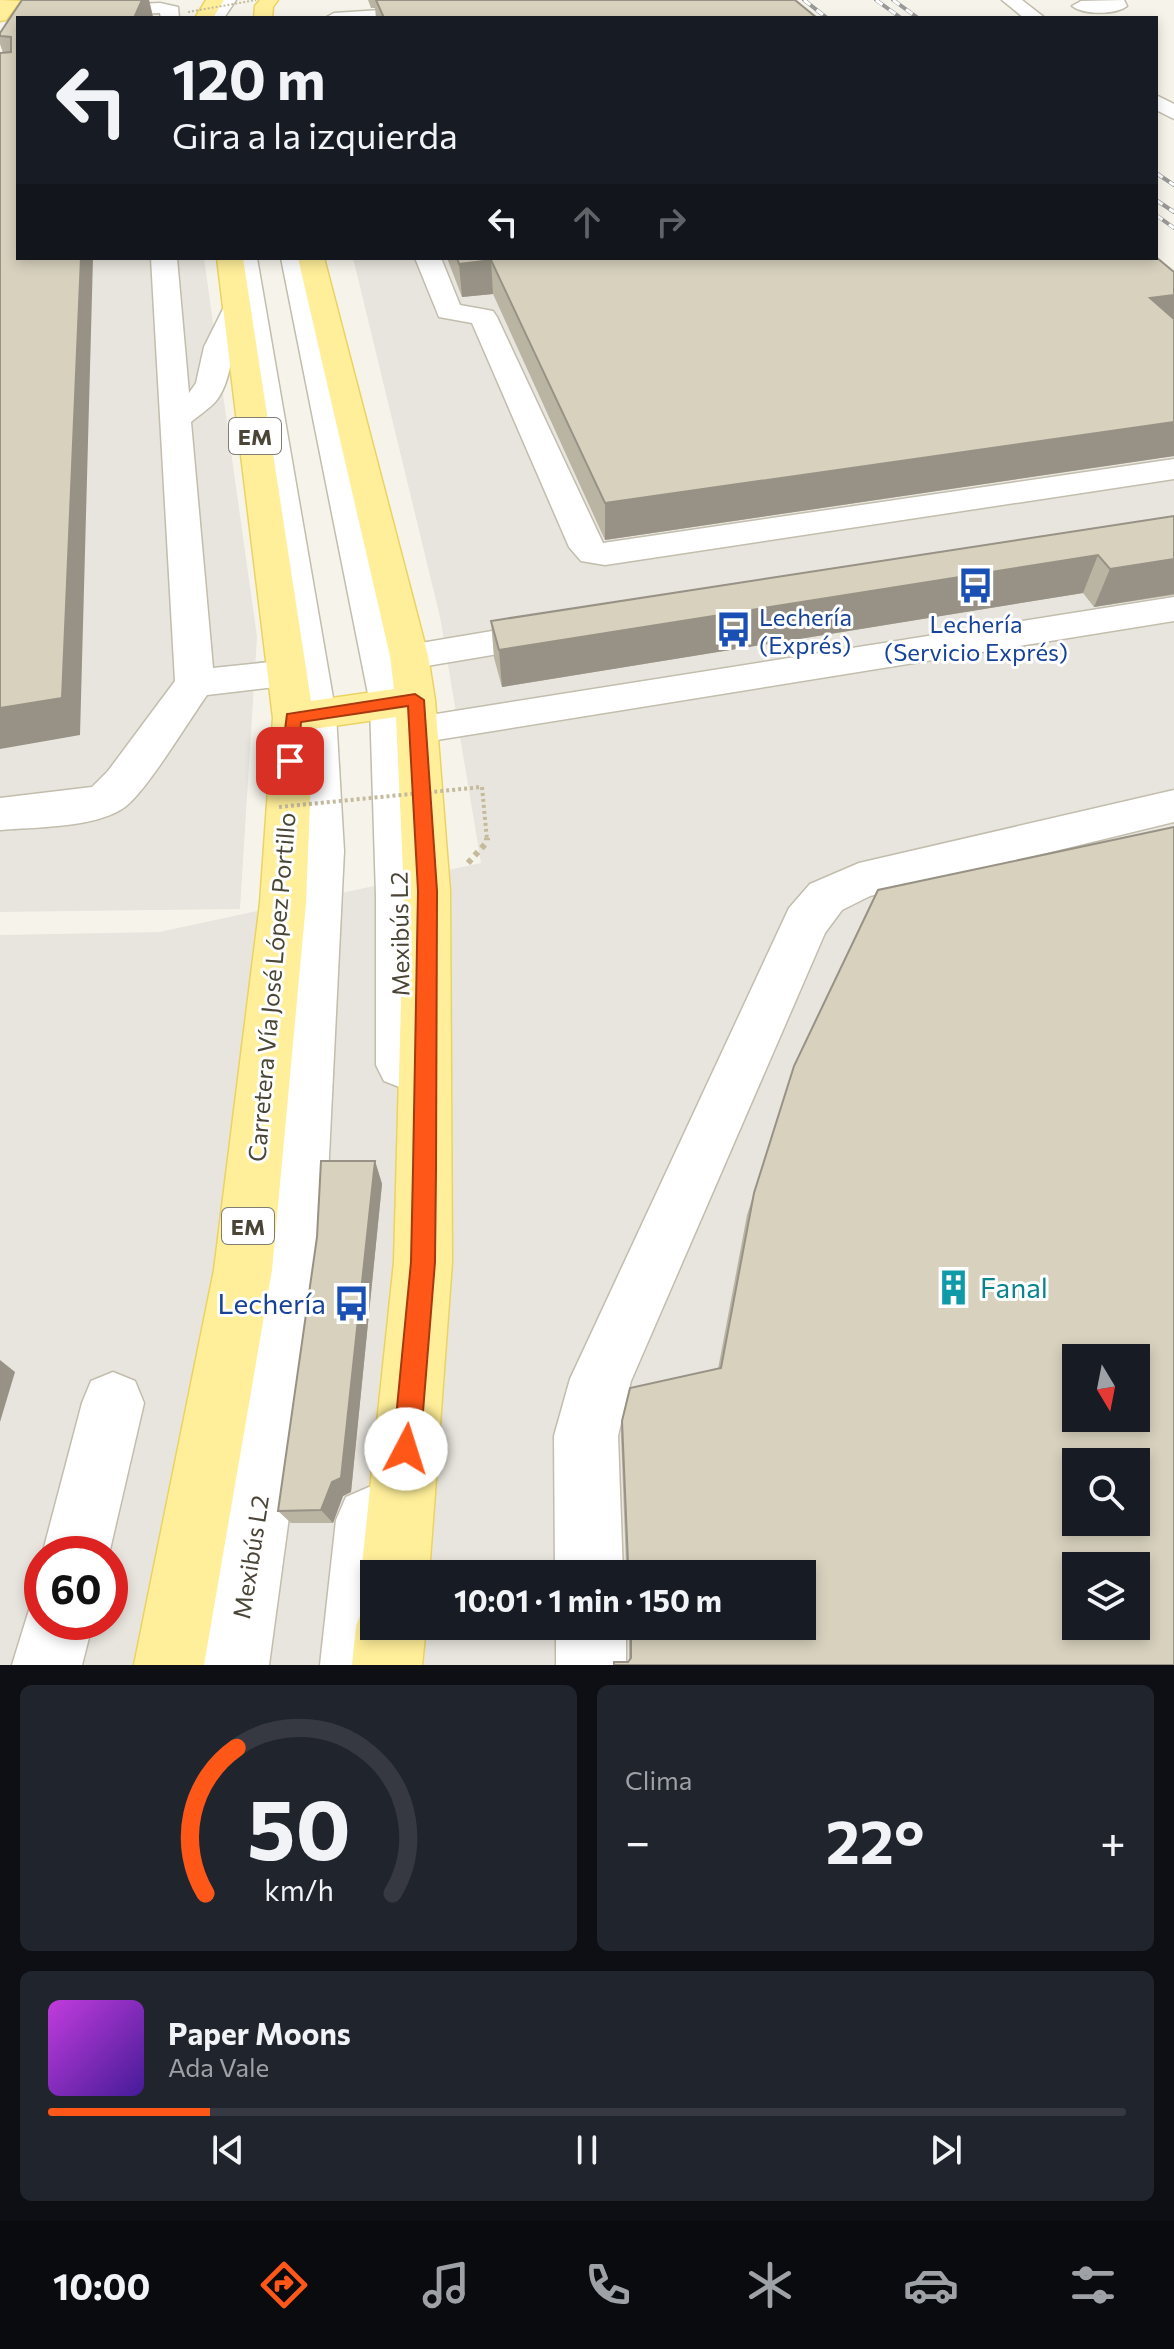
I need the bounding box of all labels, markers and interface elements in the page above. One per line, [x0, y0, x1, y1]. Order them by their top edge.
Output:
text: 120 m [172, 43, 326, 112]
icon: left [40, 48, 144, 152]
text: Gira a la izquierda [172, 112, 458, 156]
icon: left [481, 200, 525, 244]
icon: ahead [565, 200, 609, 244]
icon: right [649, 200, 693, 244]
road number: EM [229, 418, 281, 454]
bus stop icon: Lechería (Servicio Exprés) [957, 567, 995, 605]
place label: Lechería (Exprés) [759, 602, 852, 659]
place label: Lechería (Servicio Exprés) [884, 609, 1068, 666]
bus stop icon: Lechería (Exprés) [714, 611, 752, 649]
pin [256, 727, 324, 795]
icon: arrive [268, 739, 312, 783]
street label: Carretera Vía José López Portillo [241, 811, 301, 1163]
street label: Mexibús L2 [383, 871, 415, 997]
road number: EM [222, 1208, 274, 1244]
building icon: Fanal [935, 1268, 973, 1306]
place label: Fanal [980, 1270, 1048, 1304]
bus stop icon: Lechería [333, 1284, 371, 1322]
place label: Lechería [218, 1286, 326, 1320]
north arrow [1062, 1344, 1150, 1432]
map controls [1062, 1344, 1150, 1640]
position arrow [364, 1407, 448, 1491]
button: search [1062, 1448, 1150, 1536]
street label: Mexibús L2 [226, 1493, 274, 1621]
speed limit sign: 60 [24, 1536, 128, 1640]
button: layers [1062, 1552, 1150, 1640]
text: 10:01 · 1 min · 150 m [454, 1581, 722, 1618]
text: Clima [625, 1764, 692, 1795]
text: 50 [247, 1775, 350, 1877]
text: 22° [826, 1803, 924, 1876]
text: − [625, 1813, 650, 1867]
text: + [1100, 1813, 1126, 1867]
text: km/h [264, 1872, 333, 1907]
text: Paper Moons [168, 2014, 351, 2051]
text: Ada Vale [168, 2051, 269, 2082]
icon: previous [206, 2128, 250, 2172]
icon: pause [565, 2128, 609, 2172]
icon: next [924, 2128, 968, 2172]
icon: directions [256, 2257, 312, 2313]
icon: music [418, 2257, 474, 2313]
icon: phone [580, 2257, 636, 2313]
icon: climate [742, 2257, 798, 2313]
icon: car [903, 2257, 959, 2313]
icon: filters [1065, 2257, 1121, 2313]
text: 10:00 [53, 2263, 150, 2307]

